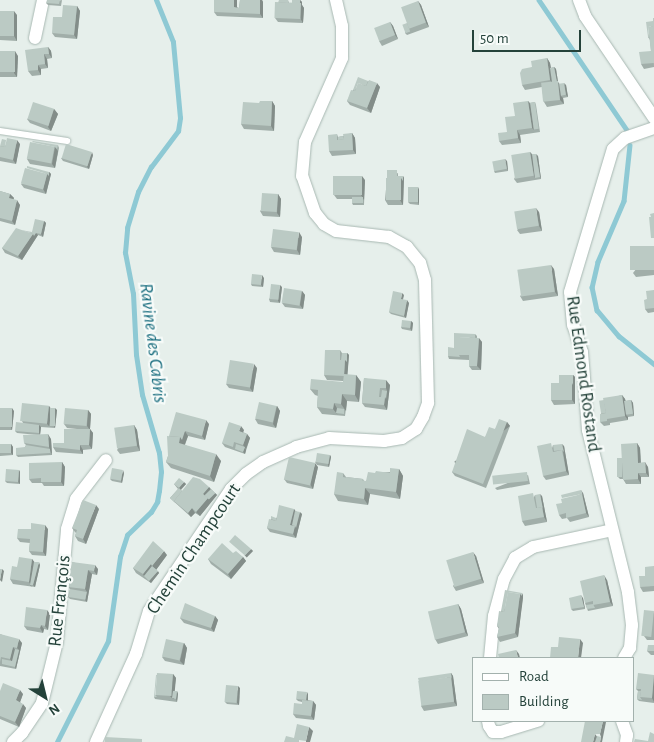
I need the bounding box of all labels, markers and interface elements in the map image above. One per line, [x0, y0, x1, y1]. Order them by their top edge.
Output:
scale bar [474, 20, 583, 52]
text: 50 m [480, 31, 509, 46]
water label: Ravine des Cabris [134, 282, 172, 404]
street label: Rue Edmond Rostand [561, 294, 605, 454]
street label: Chemin Champcourt [142, 479, 246, 619]
street label: Rue François [44, 554, 76, 648]
legend [472, 657, 634, 722]
text: Road [519, 669, 549, 684]
north arrow [20, 672, 70, 722]
text: Building [519, 694, 569, 709]
text: N [46, 701, 62, 718]

